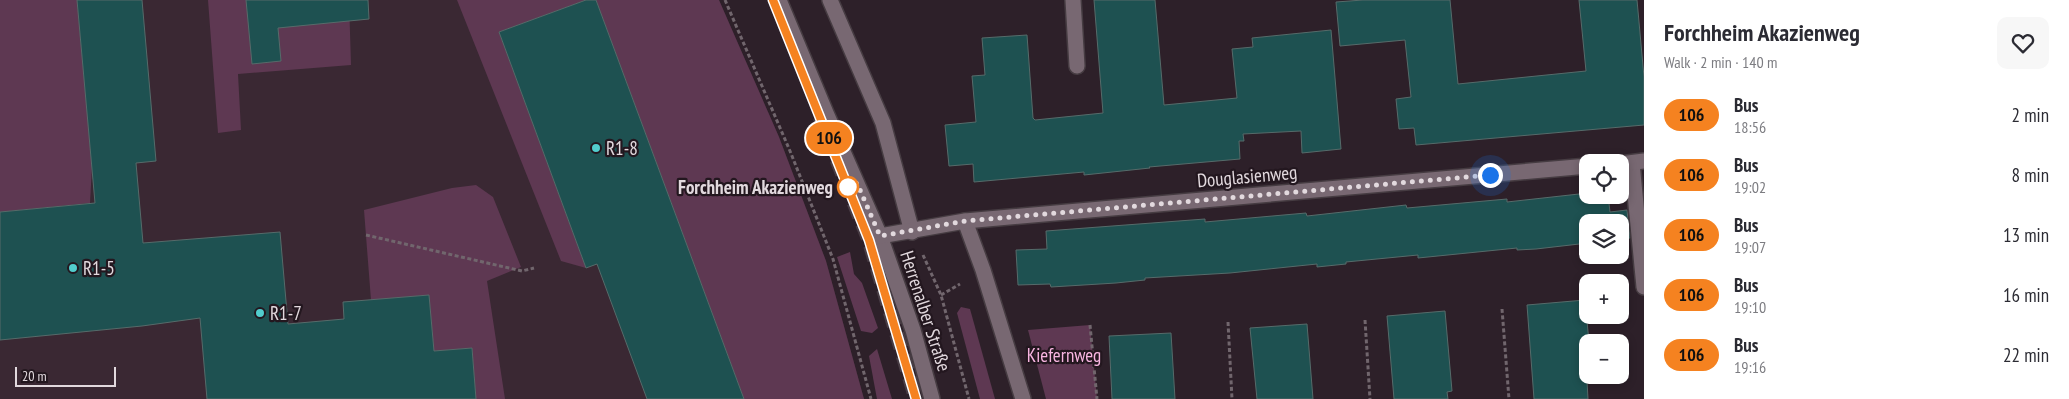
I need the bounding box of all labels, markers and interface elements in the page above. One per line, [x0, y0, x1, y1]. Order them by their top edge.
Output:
text: Forchheim Akazienweg [1664, 17, 1860, 48]
button: heart [1997, 17, 2049, 69]
text: Walk · 2 min · 140 m [1664, 52, 1777, 72]
text: Bus [1734, 93, 1758, 117]
text: 106 [1679, 103, 1704, 126]
text: 2 min [2012, 103, 2049, 127]
text: 18:56 [1734, 117, 1766, 137]
line badge: 106 [800, 122, 858, 154]
text: 106 [816, 126, 842, 149]
place label: R1-8 [606, 136, 638, 160]
marker: R1-8 [590, 142, 602, 154]
text: Bus [1734, 153, 1758, 177]
map controls [1579, 154, 1629, 384]
button: locate [1579, 154, 1629, 204]
street label: Douglasienweg [1196, 160, 1298, 192]
your location [1478, 163, 1503, 188]
text: 106 [1679, 163, 1704, 186]
text: 8 min [2012, 163, 2049, 187]
place label: Forchheim Akazienweg [678, 175, 833, 199]
marker: Forchheim Akazienweg [837, 176, 859, 198]
text: 19:02 [1734, 177, 1766, 197]
text: Bus [1734, 213, 1758, 237]
button: layers [1579, 214, 1629, 264]
text: 106 [1679, 223, 1704, 246]
text: 13 min [2003, 223, 2049, 247]
text: 19:07 [1734, 237, 1766, 257]
street label: Herrenalber Straße [895, 248, 957, 374]
place label: R1-5 [83, 256, 115, 280]
marker: R1-5 [67, 262, 79, 274]
text: Bus [1734, 273, 1758, 297]
button: + [1579, 274, 1629, 324]
text: 106 [1679, 283, 1704, 306]
text: 16 min [2003, 283, 2049, 307]
text: 19:10 [1734, 297, 1766, 317]
place label: R1-7 [270, 301, 302, 325]
marker: R1-7 [254, 307, 266, 319]
text: Bus [1734, 333, 1758, 357]
button: − [1579, 334, 1629, 384]
park label: Kiefernweg [1027, 343, 1101, 367]
text: 106 [1679, 343, 1704, 366]
text: 22 min [2003, 343, 2049, 367]
text: 19:16 [1734, 357, 1766, 377]
scale bar [15, 364, 116, 387]
text: 20 m [22, 367, 47, 385]

